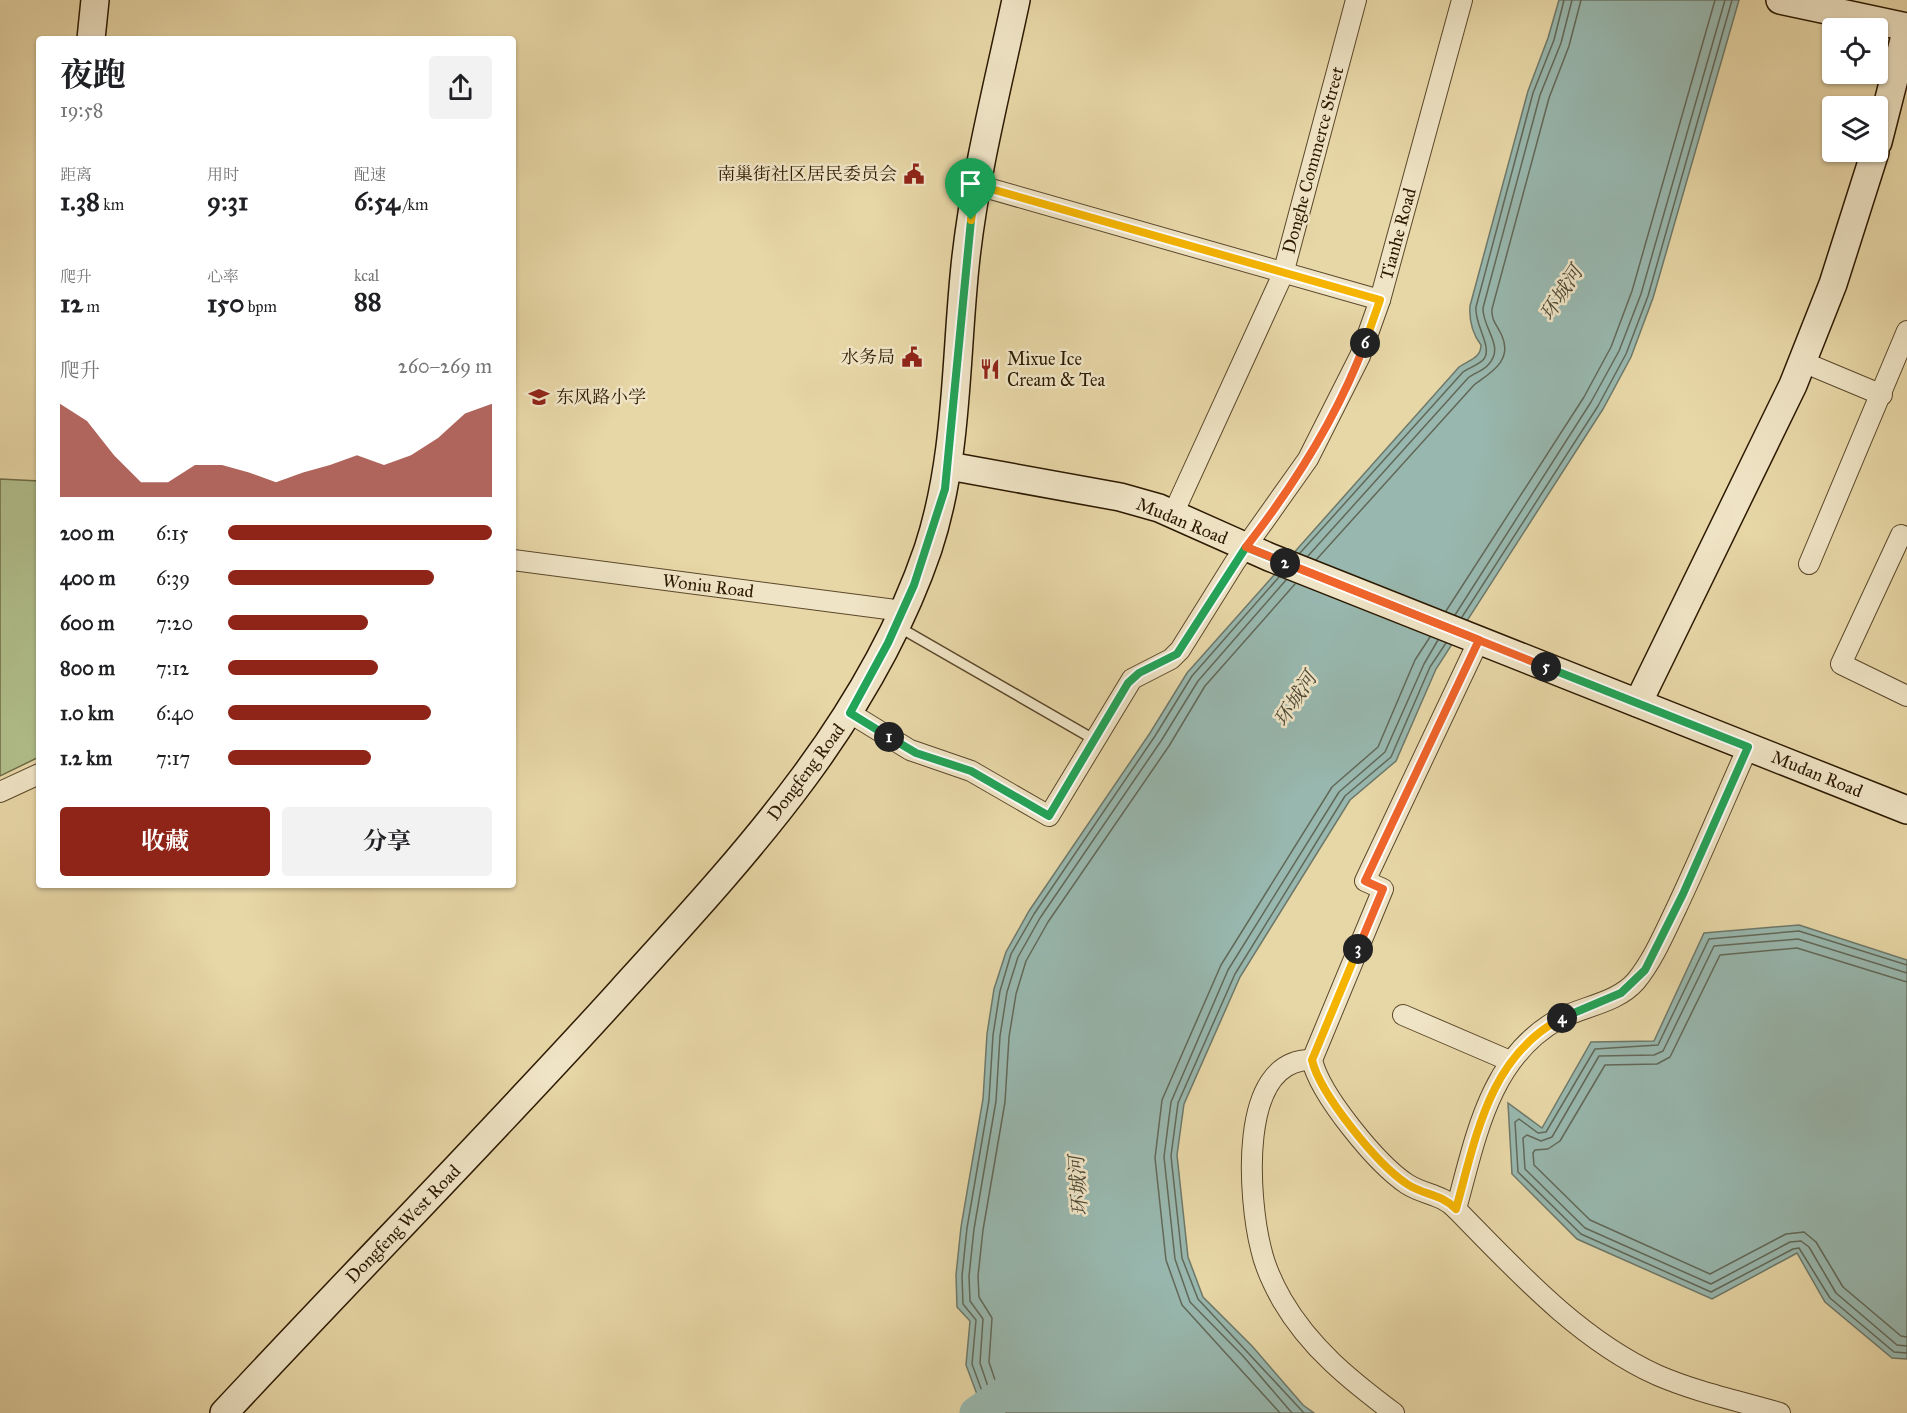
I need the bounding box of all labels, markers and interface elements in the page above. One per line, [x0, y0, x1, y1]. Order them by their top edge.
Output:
map controls [1822, 18, 1888, 162]
button: locate [1822, 18, 1888, 84]
text: 夜跑 [60, 55, 126, 95]
button: share [429, 56, 492, 119]
street label: Donghe Commerce Street [1277, 64, 1350, 256]
button: layers [1822, 96, 1888, 162]
text: 19:58 [60, 98, 103, 122]
pin [945, 158, 996, 220]
public building icon: 南巢街社区居民委员会 [902, 162, 926, 186]
place label: 南巢街社区居民委员会 [717, 163, 897, 185]
text: 距离 [60, 165, 92, 184]
text: 用时 [207, 165, 239, 184]
text: 配速 [354, 165, 386, 184]
icon: arrive [954, 167, 987, 200]
text: 1.38 [60, 185, 100, 217]
text: 9:31 [207, 185, 248, 217]
text: 6:54 [354, 185, 400, 217]
street label: Tianhe Road [1375, 186, 1421, 282]
text: km [100, 195, 124, 214]
text: /km [400, 195, 428, 214]
water label: 环城河 [1535, 259, 1589, 325]
text: kcal [354, 266, 379, 285]
text: 爬升 [60, 267, 92, 286]
text: 心率 [207, 267, 239, 286]
text: 88 [354, 285, 382, 317]
text: 12 [60, 287, 83, 319]
text: 150 [207, 287, 244, 319]
text: m [83, 297, 100, 316]
text: bpm [244, 297, 277, 316]
pin: 6 [1350, 328, 1380, 358]
text: 6 [1361, 333, 1369, 352]
public building icon: 水务局 [900, 345, 924, 369]
place label: 水务局 [841, 346, 895, 368]
place label: Mixue Ice Cream & Tea [1007, 348, 1105, 391]
text: 260–269 m [398, 354, 492, 378]
restaurant icon: Mixue Ice Cream & Tea [978, 357, 1002, 381]
text: 爬升 [60, 358, 100, 382]
school or university icon: 东风路小学 [527, 385, 551, 409]
place label: 东风路小学 [556, 386, 646, 408]
street label: Mudan Road [1133, 493, 1231, 549]
text: 200 m [60, 521, 114, 545]
text: 6:15 [156, 521, 188, 545]
pin: 2 [1270, 548, 1300, 578]
text: 2 [1281, 553, 1289, 572]
text: 400 m [60, 566, 116, 590]
text: 6:39 [156, 566, 190, 590]
street label: Woniu Road [661, 569, 755, 603]
text: 600 m [60, 611, 115, 635]
text: 7:20 [156, 611, 193, 635]
pin: 5 [1531, 652, 1561, 682]
text: 800 m [60, 656, 115, 680]
text: 7:12 [156, 656, 189, 680]
text: 5 [1542, 657, 1550, 676]
water label: 环城河 [1269, 665, 1323, 731]
text: 1.0 km [60, 701, 114, 725]
text: 6:40 [156, 701, 194, 725]
street label: Dongfeng Road [763, 719, 850, 825]
pin: 1 [874, 722, 904, 752]
text: 1 [886, 727, 892, 746]
text: 1.2 km [60, 746, 112, 770]
text: 7:17 [156, 746, 190, 770]
street label: Mudan Road [1768, 746, 1866, 802]
button: 收藏 [60, 807, 270, 876]
button: 分享 [282, 807, 492, 876]
pin: 3 [1343, 934, 1373, 964]
text: 3 [1355, 939, 1361, 958]
pin: 4 [1547, 1003, 1577, 1033]
text: 4 [1558, 1008, 1566, 1027]
water label: 环城河 [1064, 1152, 1092, 1217]
street label: Dongfeng West Road [341, 1160, 466, 1288]

